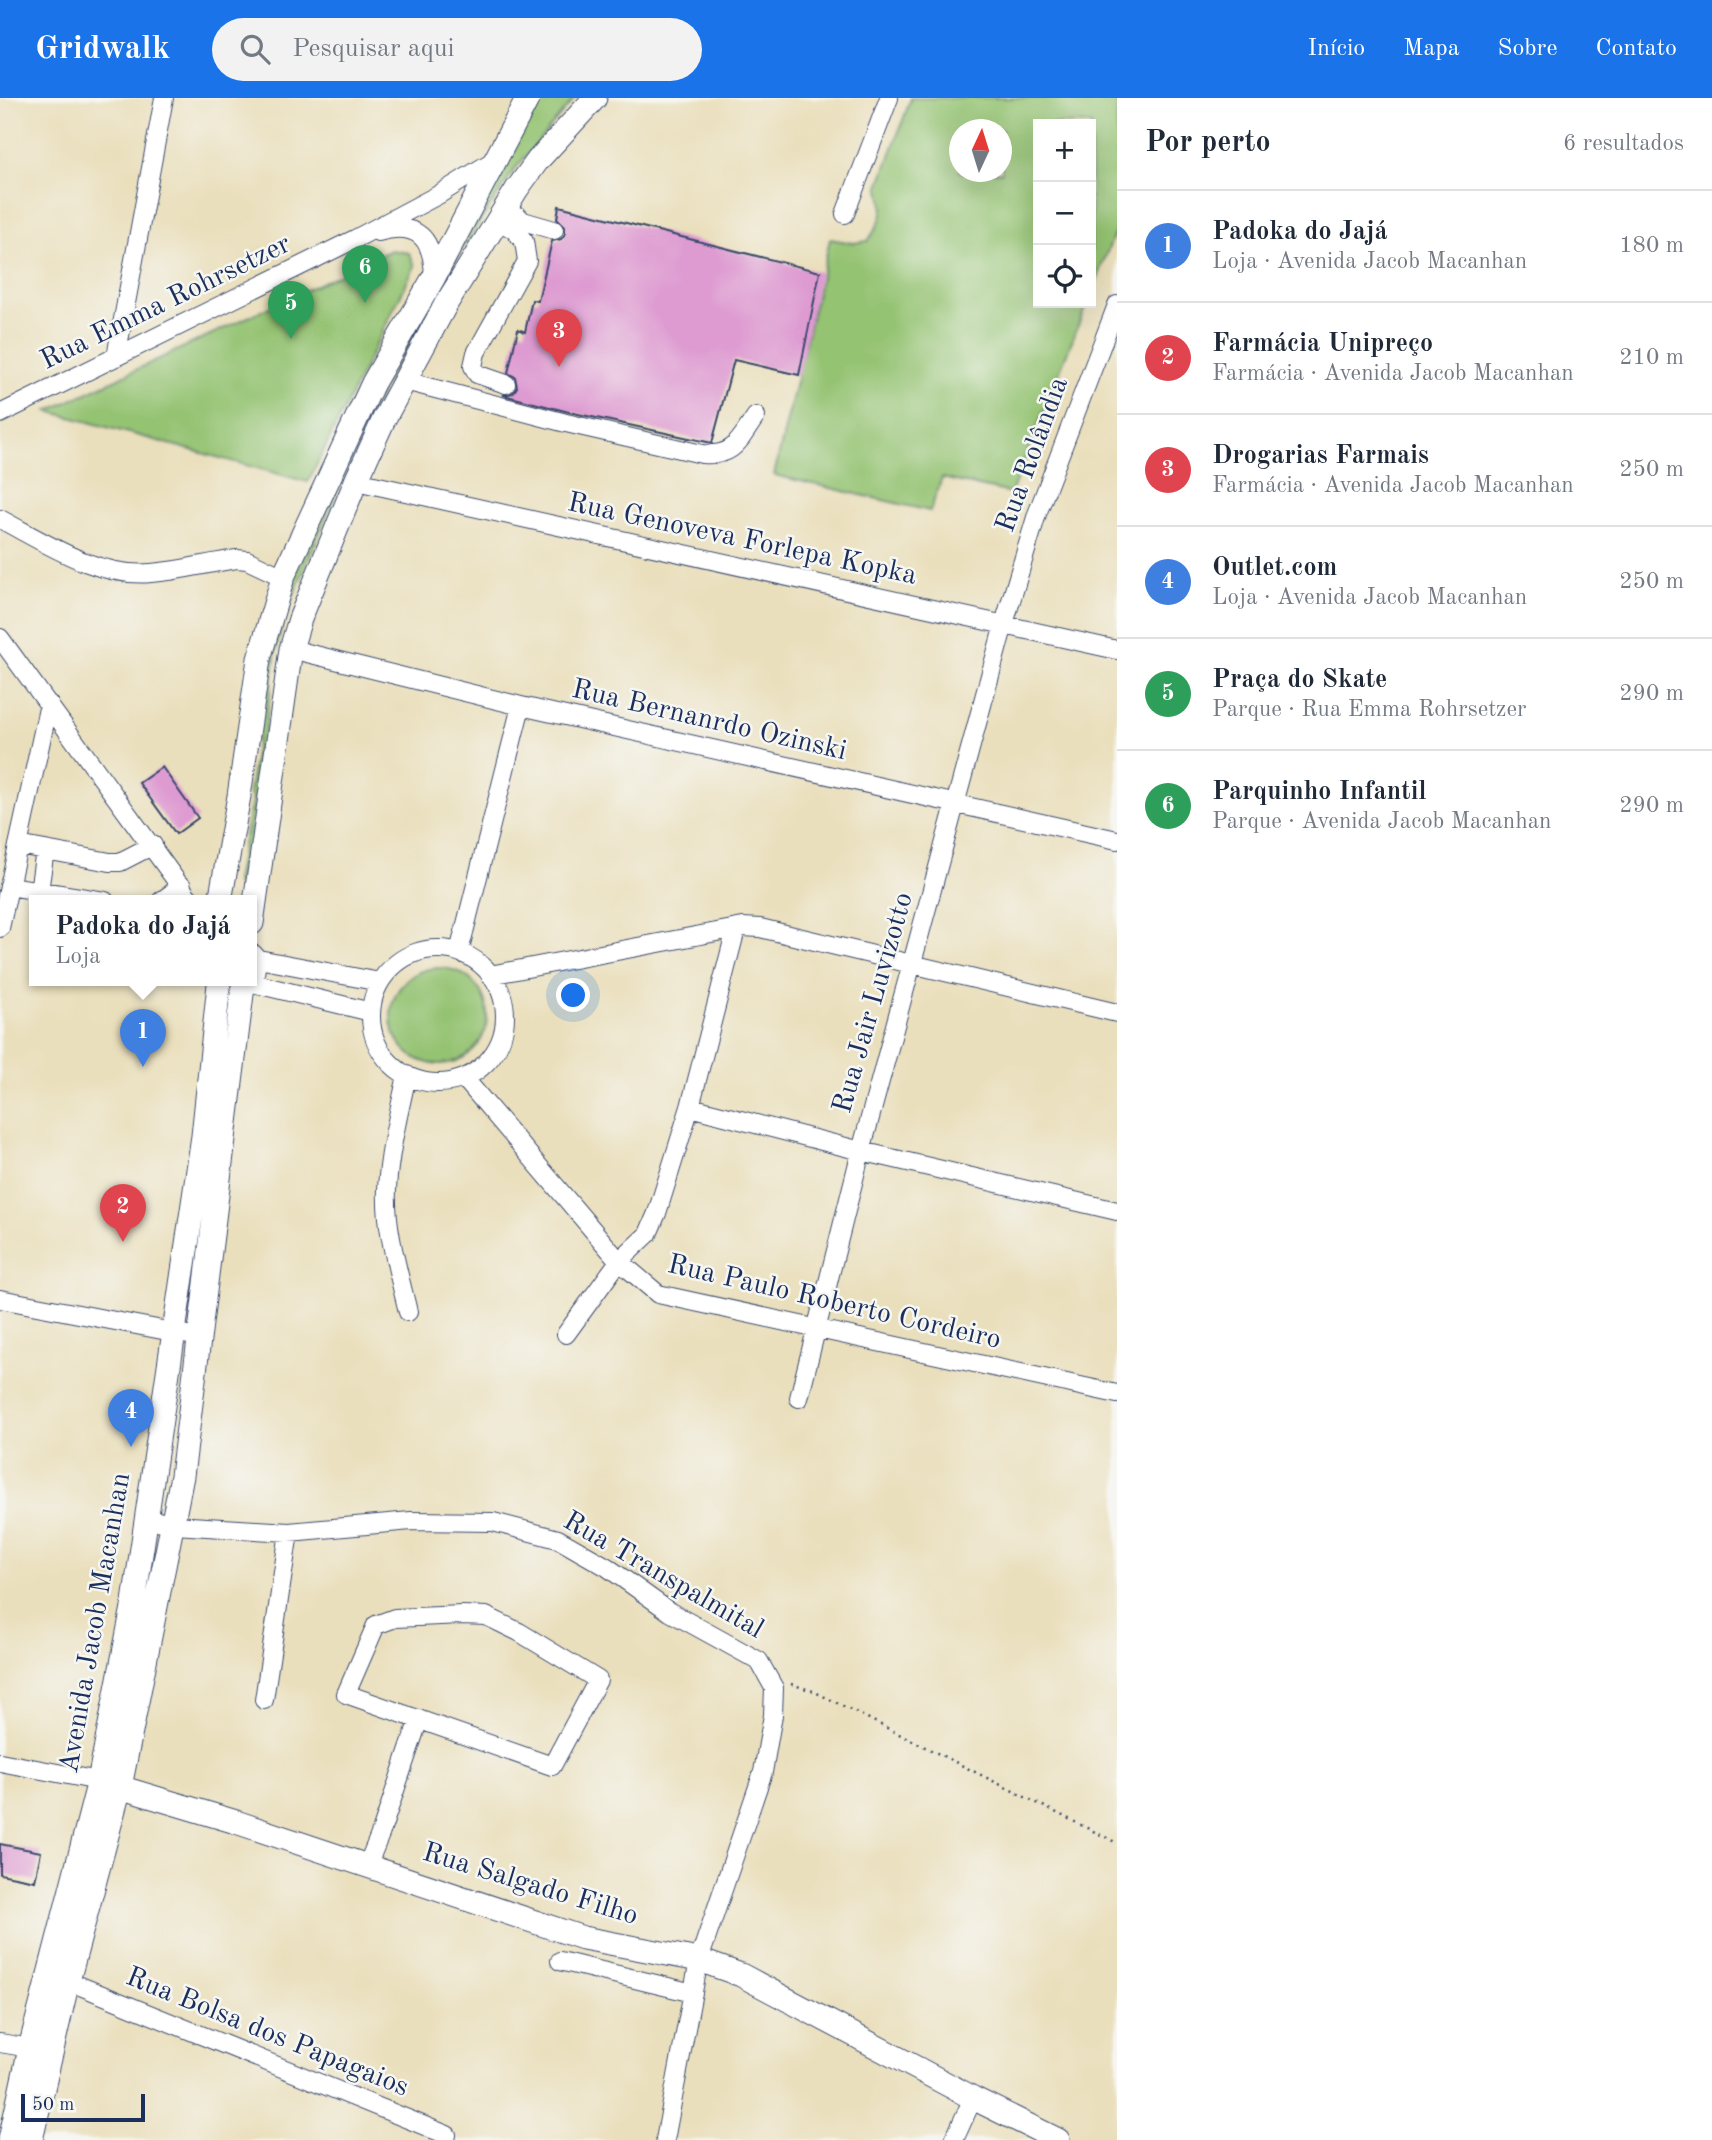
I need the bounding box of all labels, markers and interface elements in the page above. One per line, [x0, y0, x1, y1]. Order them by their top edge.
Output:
search box [212, 18, 702, 81]
icon: search [236, 30, 274, 68]
text: Gridwalk [35, 33, 170, 66]
text: Pesquisar aqui [292, 36, 455, 62]
text: Início [1308, 37, 1365, 61]
text: Mapa [1403, 37, 1460, 61]
text: Sobre [1498, 37, 1557, 61]
text: Contato [1595, 37, 1677, 61]
north arrow [949, 119, 1012, 182]
map controls [1033, 119, 1096, 308]
button: + [1033, 119, 1096, 182]
text: Por perto [1145, 128, 1271, 158]
text: 6 resultados [1563, 132, 1684, 155]
button: − [1033, 182, 1096, 245]
text: Padoka do Jajá [1212, 219, 1388, 245]
street label: Rua Emma Rohrsetzer [37, 230, 295, 376]
text: 1 [1161, 234, 1175, 257]
text: 180 m [1619, 234, 1684, 257]
pin: 6 [342, 245, 388, 303]
button: locate [1033, 245, 1096, 308]
text: Loja · Avenida Jacob Macanhan [1212, 250, 1527, 273]
pin: 5 [268, 281, 314, 339]
pin: 3 [536, 309, 582, 367]
text: Farmácia Unipreço [1212, 331, 1433, 357]
text: 2 [1161, 346, 1175, 369]
text: 210 m [1619, 346, 1684, 369]
text: Farmácia · Avenida Jacob Macanhan [1212, 362, 1574, 385]
street label: Rua Rolândia [992, 373, 1074, 536]
text: Drogarias Farmais [1212, 443, 1429, 469]
text: 3 [1161, 458, 1175, 481]
text: 250 m [1619, 458, 1684, 481]
text: Farmácia · Avenida Jacob Macanhan [1212, 474, 1574, 497]
street label: Rua Genoveva Forlepa Kopka [565, 489, 919, 591]
text: Outlet.com [1212, 555, 1337, 581]
text: 4 [1161, 570, 1175, 593]
text: 250 m [1619, 570, 1684, 593]
text: Loja · Avenida Jacob Macanhan [1212, 586, 1527, 609]
text: Praça do Skate [1212, 667, 1387, 693]
street label: Rua Bernanrdo Ozinski [569, 676, 849, 766]
text: 5 [1161, 682, 1175, 705]
text: 290 m [1619, 682, 1684, 705]
text: Parque · Rua Emma Rohrsetzer [1212, 698, 1526, 721]
text: Parquinho Infantil [1212, 779, 1426, 805]
text: 6 [1161, 794, 1175, 817]
text: 290 m [1619, 794, 1684, 817]
text: Parque · Avenida Jacob Macanhan [1212, 810, 1552, 833]
street label: Rua Jair Luvizotto [829, 889, 919, 1117]
popup [29, 895, 257, 986]
text: Padoka do Jajá [55, 914, 231, 940]
text: Loja [55, 945, 101, 968]
your location [556, 978, 590, 1012]
pin: 1 [120, 1009, 166, 1067]
pin: 2 [100, 1184, 146, 1242]
street label: Rua Paulo Roberto Cordeiro [665, 1251, 1003, 1355]
pin: 4 [108, 1389, 154, 1447]
street label: Avenida Jacob Macanhan [56, 1470, 136, 1776]
street label: Rua Transpalmital [558, 1507, 768, 1645]
street label: Rua Salgado Filho [419, 1839, 641, 1931]
street label: Rua Bolsa dos Papagaios [122, 1963, 412, 2103]
scale bar [21, 2091, 145, 2123]
text: 50 m [32, 2096, 74, 2115]

